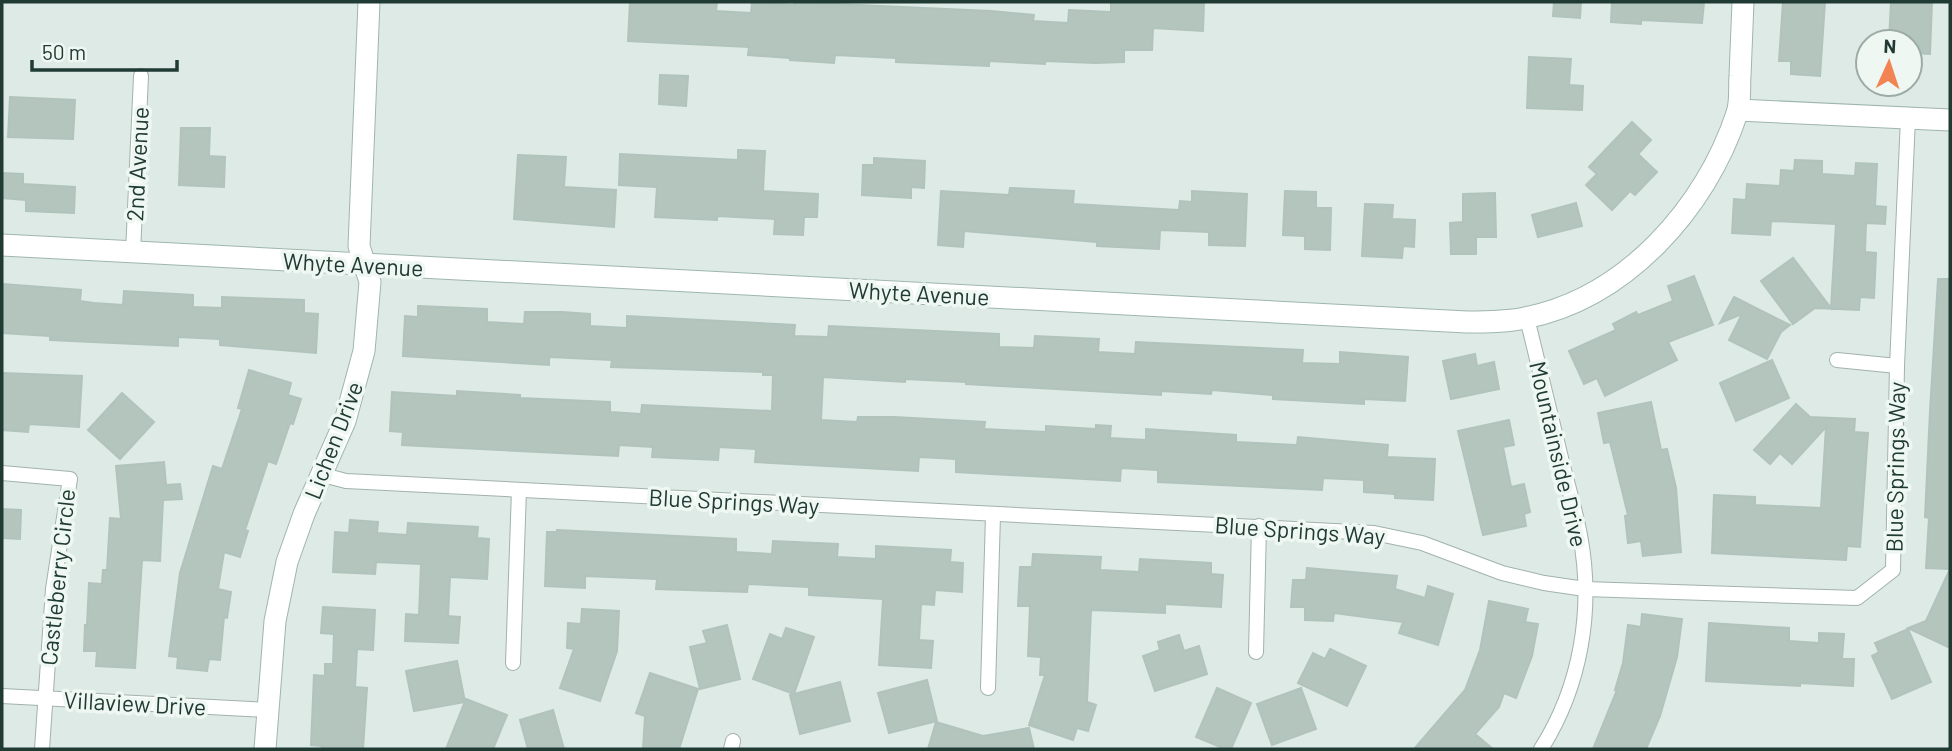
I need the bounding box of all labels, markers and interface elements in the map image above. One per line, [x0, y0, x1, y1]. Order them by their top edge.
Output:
scale bar [32, 28, 177, 72]
north arrow [1854, 28, 1924, 98]
text: N [1883, 34, 1897, 57]
text: 50 m [42, 39, 86, 64]
street label: 2nd Avenue [120, 106, 154, 222]
street label: Whyte Avenue [282, 246, 424, 282]
street label: Whyte Avenue [848, 275, 990, 311]
street label: Mountainside Drive [1524, 358, 1594, 550]
street label: Lichen Drive [298, 377, 368, 503]
street label: Blue Springs Way [1880, 381, 1910, 553]
street label: Blue Springs Way [648, 483, 820, 519]
street label: Castleberry Circle [34, 487, 80, 667]
street label: Blue Springs Way [1214, 510, 1387, 550]
street label: Villaview Drive [63, 685, 207, 721]

